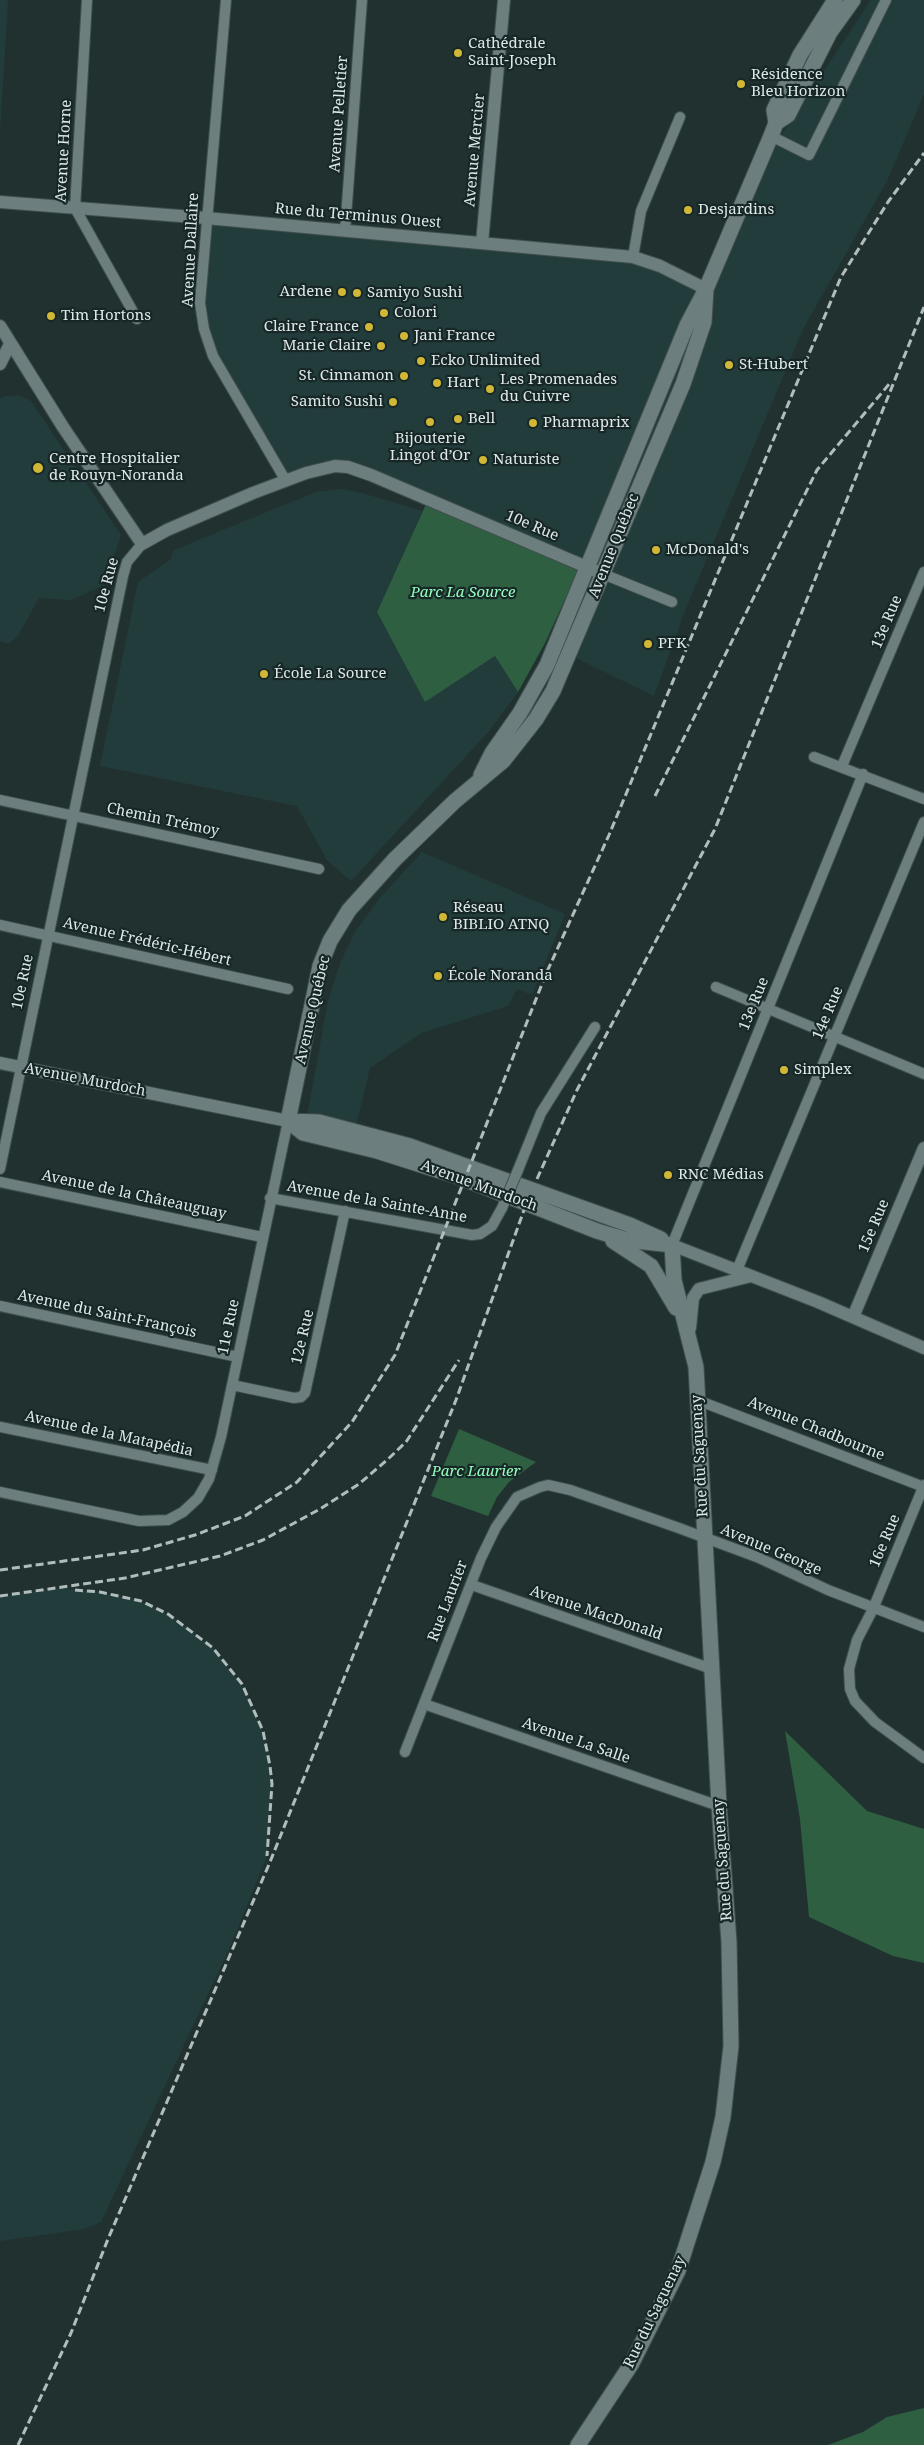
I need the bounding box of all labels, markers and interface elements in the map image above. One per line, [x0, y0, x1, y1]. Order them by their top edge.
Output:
place label: Cathédrale Saint-Joseph [468, 35, 557, 70]
marker: Cathédrale Saint-Joseph [452, 47, 464, 59]
street label: Avenue Pelletier [326, 55, 352, 173]
place label: Résidence Bleu Horizon [751, 66, 845, 101]
marker: Résidence Bleu Horizon [735, 78, 747, 90]
street label: Avenue Mercier [461, 92, 489, 208]
street label: Avenue Horne [52, 99, 76, 203]
street label: Avenue Dallaire [179, 192, 203, 308]
street label: Rue du Terminus Ouest [274, 200, 442, 232]
place label: Desjardins [698, 201, 774, 219]
marker: Desjardins [682, 204, 694, 216]
place label: Ardene [279, 283, 332, 301]
place label: Samiyo Sushi [367, 284, 462, 302]
marker: Ardene [336, 286, 348, 298]
marker: Samiyo Sushi [351, 287, 363, 299]
place label: Colori [394, 304, 437, 322]
place label: Tim Hortons [61, 307, 151, 325]
marker: Colori [378, 307, 390, 319]
marker: Tim Hortons [45, 310, 57, 322]
place label: Claire France [264, 318, 359, 336]
marker: Claire France [363, 321, 375, 333]
place label: Jani France [414, 327, 495, 345]
marker: Jani France [398, 330, 410, 342]
place label: Marie Claire [283, 337, 371, 355]
marker: Marie Claire [375, 340, 387, 352]
place label: Ecko Unlimited [431, 352, 540, 370]
marker: Ecko Unlimited [415, 355, 427, 367]
place label: St-Hubert [739, 356, 808, 374]
marker: St-Hubert [723, 359, 735, 371]
place label: St. Cinnamon [299, 367, 394, 385]
marker: St. Cinnamon [398, 370, 410, 382]
place label: Les Promenades du Cuivre [500, 371, 617, 406]
place label: Hart [447, 374, 480, 392]
marker: Hart [431, 377, 443, 389]
marker: Les Promenades du Cuivre [484, 383, 496, 395]
place label: Samito Sushi [291, 393, 383, 411]
marker: Samito Sushi [387, 396, 399, 408]
place label: Bell [468, 410, 495, 428]
marker: Bell [452, 413, 464, 425]
place label: Pharmaprix [543, 414, 629, 432]
marker: Bijouterie Lingot d’Or [424, 416, 436, 428]
marker: Pharmaprix [527, 417, 539, 429]
place label: Bijouterie Lingot d’Or [390, 430, 470, 465]
place label: Centre Hospitalier de Rouyn-Noranda [49, 450, 184, 485]
place label: Naturiste [493, 451, 560, 469]
marker: Naturiste [477, 454, 489, 466]
marker: Centre Hospitalier de Rouyn-Noranda [31, 461, 45, 475]
street label: Avenue Québec [585, 491, 643, 601]
street label: 10e Rue [503, 507, 561, 545]
place label: McDonald's [666, 541, 749, 559]
marker: McDonald's [650, 544, 662, 556]
street label: 10e Rue [91, 556, 123, 614]
park label: Parc La Source [410, 584, 516, 602]
street label: 13e Rue [868, 593, 906, 651]
place label: PFK [658, 635, 686, 653]
marker: PFK [642, 638, 654, 650]
place label: École La Source [274, 665, 386, 683]
marker: École La Source [258, 668, 270, 680]
street label: Chemin Trémoy [105, 799, 221, 841]
place label: Réseau BIBLIO ATNQ [453, 899, 549, 934]
marker: Réseau BIBLIO ATNQ [437, 911, 449, 923]
street label: Avenue Frédéric-Hébert [61, 914, 233, 970]
street label: 10e Rue [8, 953, 38, 1011]
street label: Avenue Québec [292, 954, 334, 1066]
place label: École Noranda [448, 967, 553, 985]
marker: École Noranda [432, 970, 444, 982]
street label: 13e Rue [735, 975, 773, 1033]
street label: 14e Rue [809, 984, 847, 1042]
street label: Avenue Murdoch [23, 1059, 147, 1101]
place label: Simplex [794, 1061, 852, 1079]
marker: Simplex [778, 1064, 790, 1076]
street label: Avenue Murdoch [418, 1157, 540, 1215]
place label: RNC Médias [678, 1166, 764, 1184]
street label: Avenue de la Châteauguay [40, 1167, 228, 1223]
marker: RNC Médias [662, 1169, 674, 1181]
street label: Avenue de la Sainte-Anne [286, 1177, 468, 1227]
street label: 15e Rue [855, 1197, 893, 1255]
street label: Avenue du Saint-François [16, 1286, 198, 1342]
street label: 11e Rue [214, 1298, 244, 1356]
street label: 12e Rue [288, 1308, 318, 1366]
street label: Avenue Chadbourne [745, 1393, 887, 1465]
street label: Rue du Saguenay [688, 1394, 712, 1518]
street label: Avenue de la Matapédia [23, 1407, 195, 1461]
park label: Parc Laurier [432, 1463, 520, 1481]
street label: 16e Rue [866, 1512, 904, 1570]
street label: Avenue George [718, 1521, 824, 1579]
street label: Rue Laurier [424, 1558, 472, 1644]
street label: Avenue MacDonald [527, 1582, 665, 1644]
street label: Avenue La Salle [520, 1714, 632, 1768]
street label: Rue du Saguenay [710, 1798, 736, 1922]
street label: Rue du Saguenay [620, 2253, 690, 2371]

